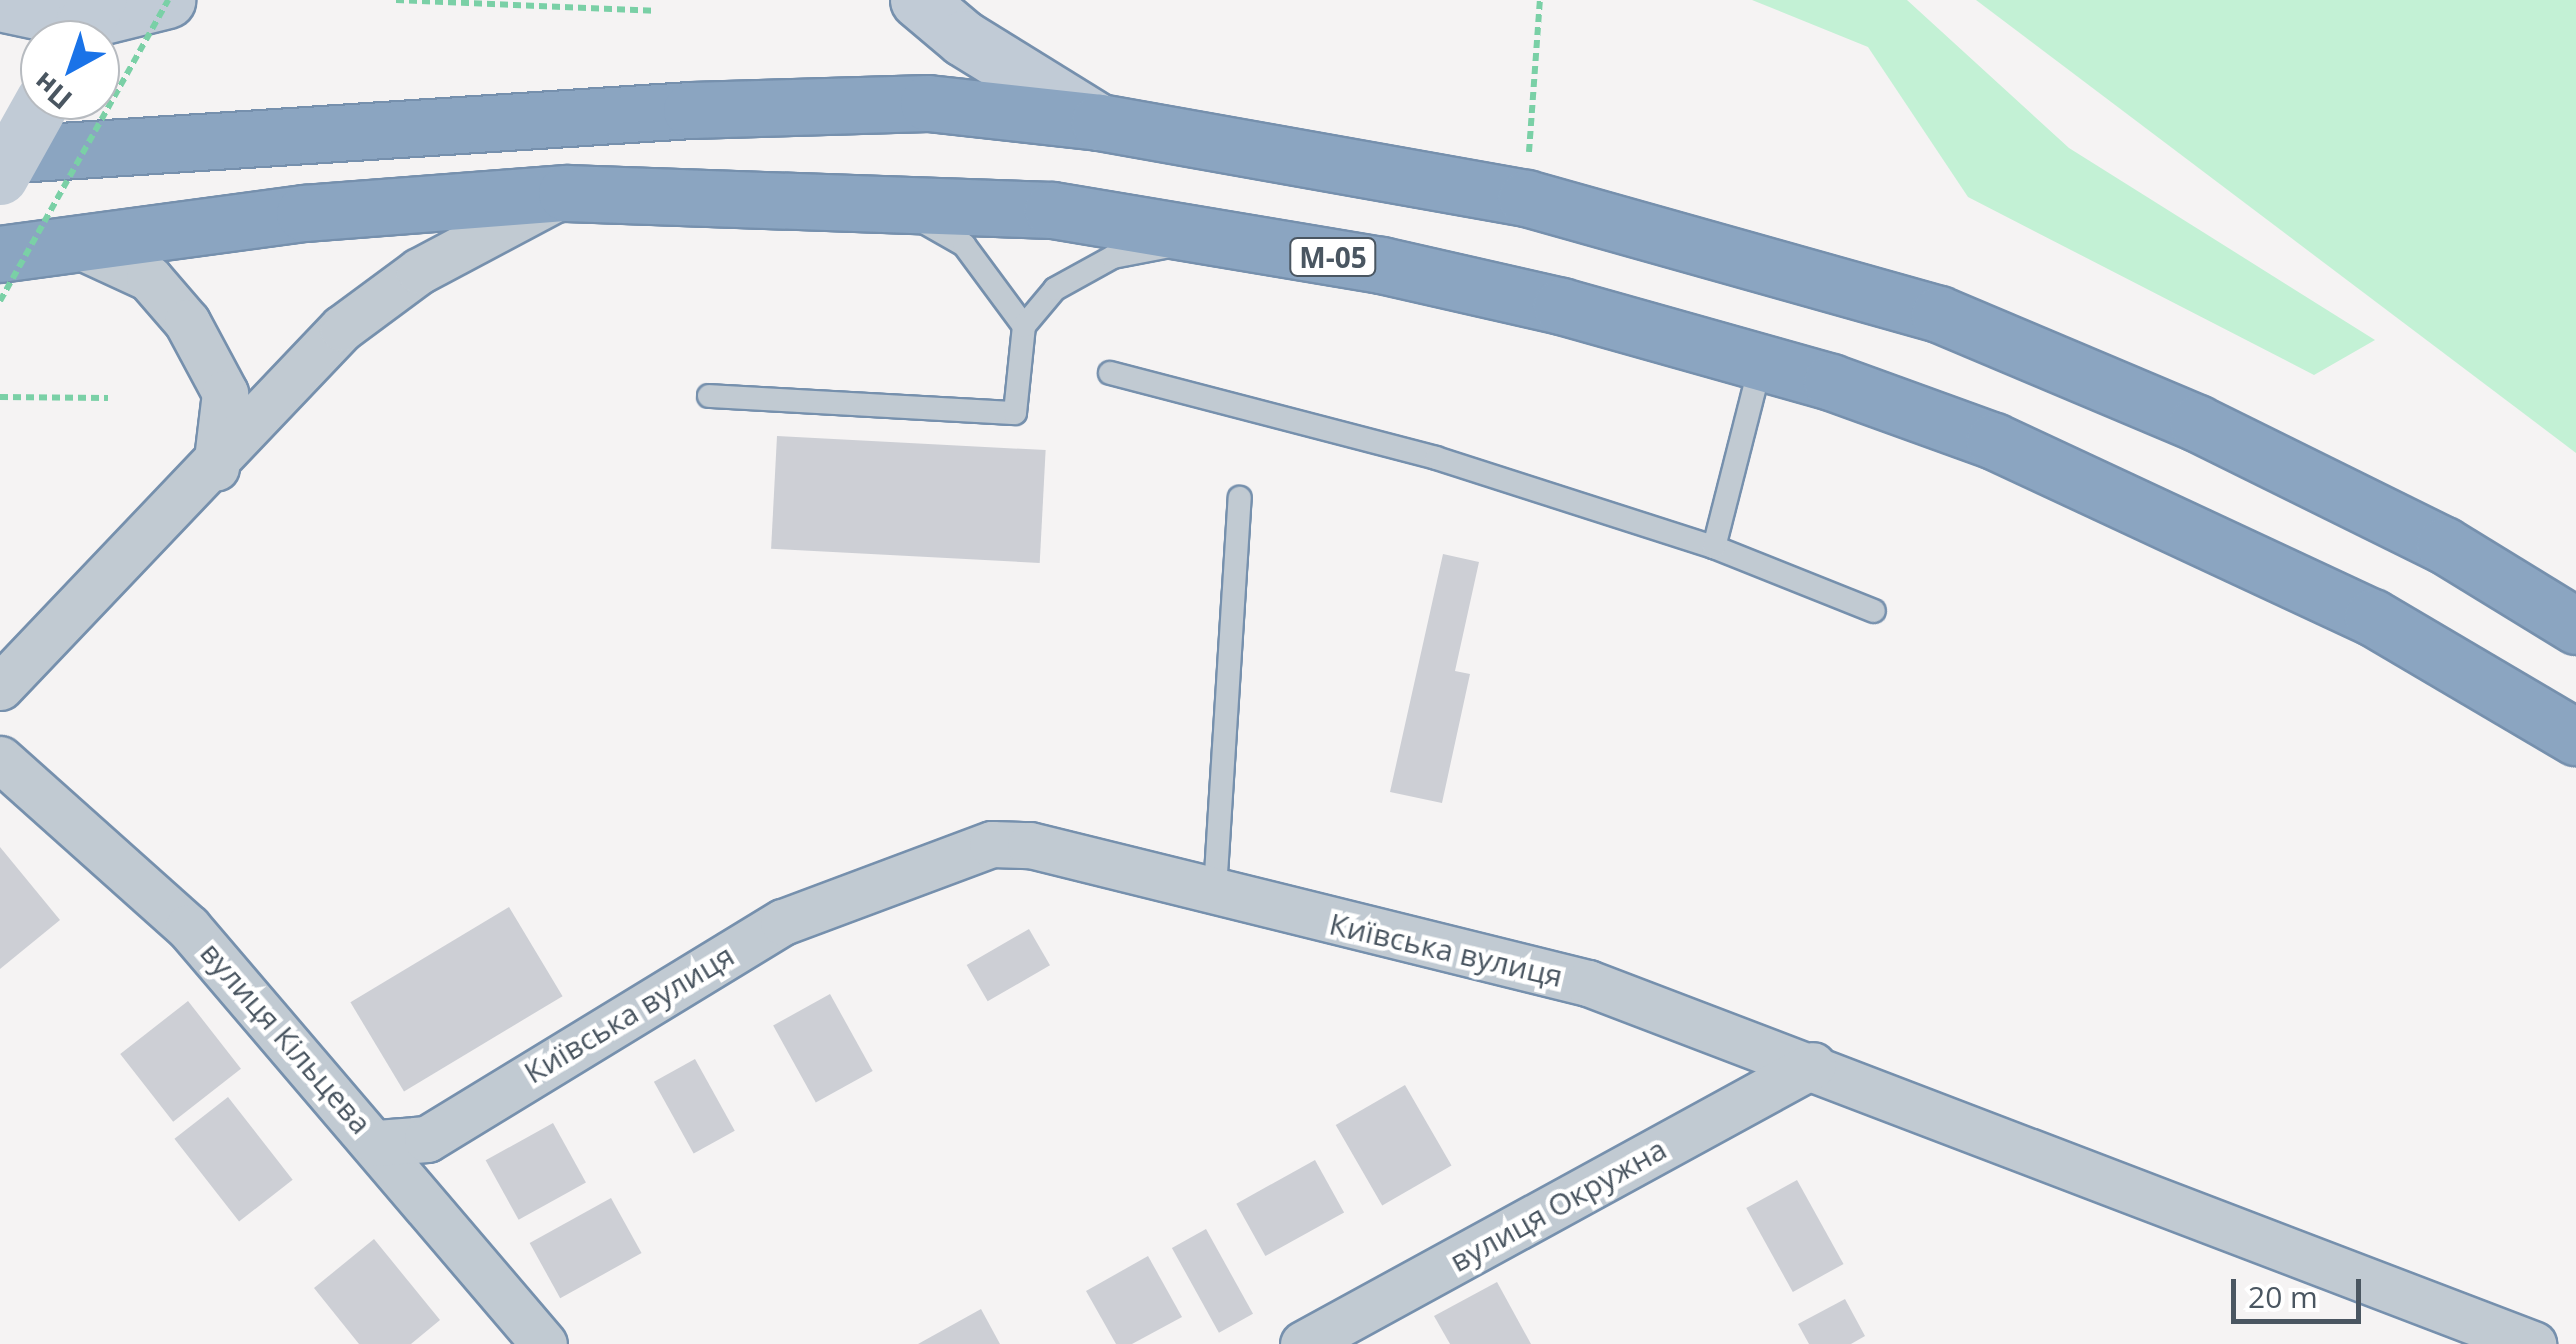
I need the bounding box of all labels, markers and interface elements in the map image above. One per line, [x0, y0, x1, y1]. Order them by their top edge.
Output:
north arrow [20, 20, 120, 120]
text: Пн [25, 64, 79, 119]
road number: М-05 [1288, 234, 1378, 280]
street label: Київська вулиця [1326, 906, 1566, 994]
street label: вулиця Кільцева [193, 935, 379, 1141]
street label: Київська вулиця [518, 937, 740, 1091]
street label: вулиця Окружна [1444, 1131, 1672, 1279]
scale bar [2236, 1259, 2366, 1321]
text: 20 m [2248, 1276, 2318, 1317]

